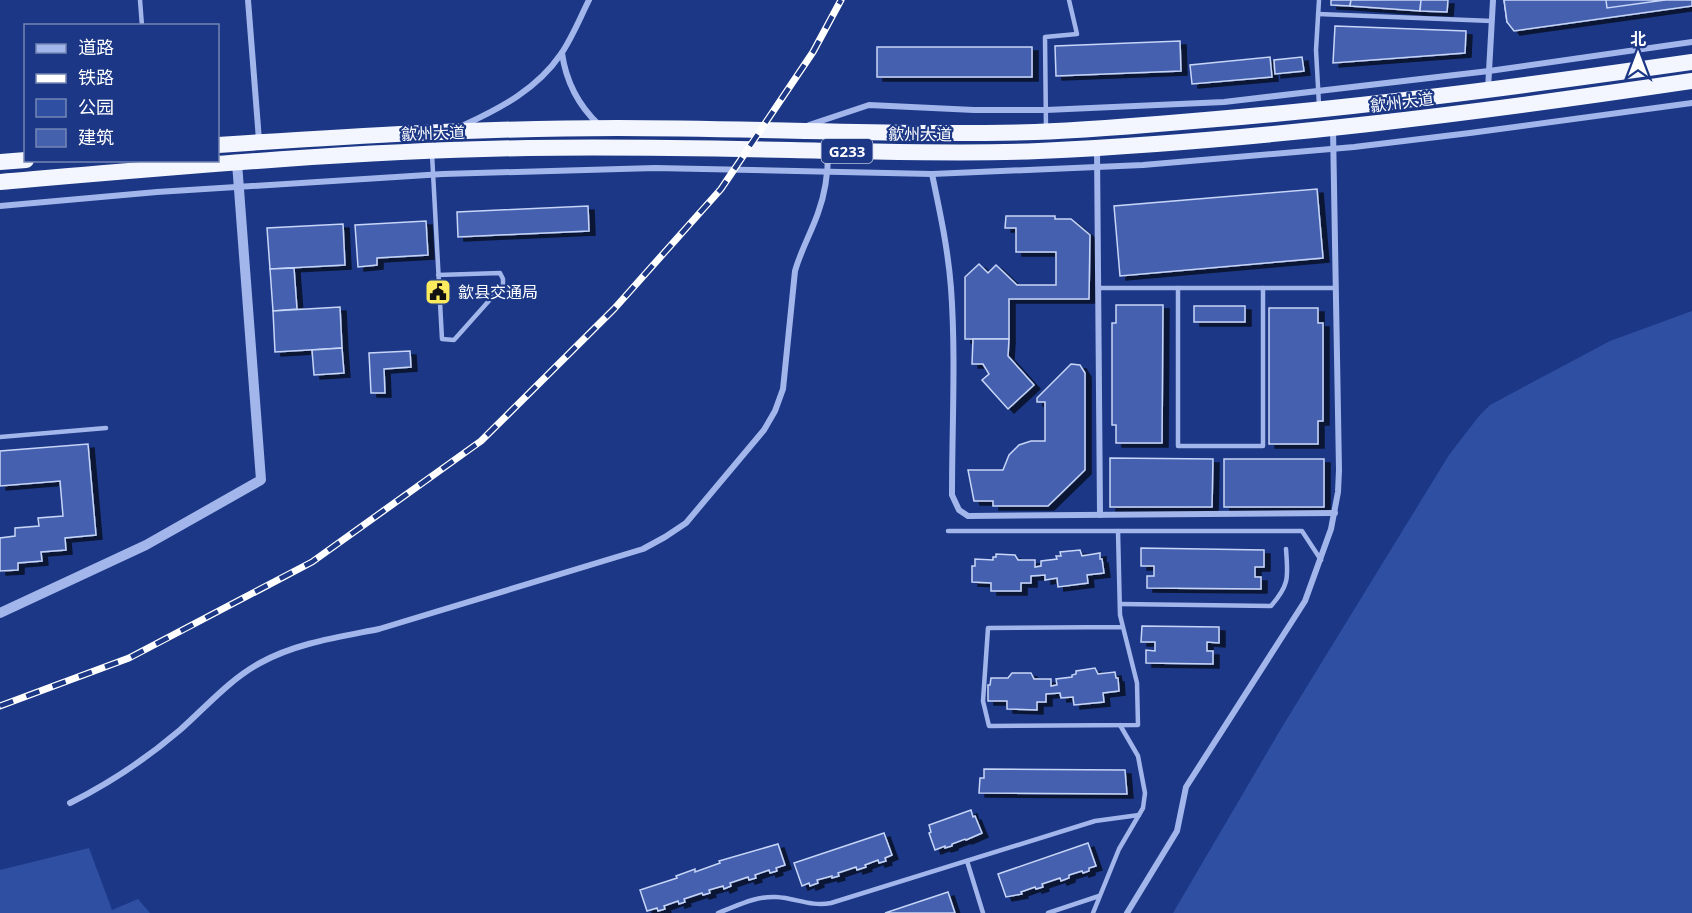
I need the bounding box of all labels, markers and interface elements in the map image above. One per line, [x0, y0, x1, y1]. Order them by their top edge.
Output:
legend [24, 24, 219, 162]
north arrow [1608, 24, 1668, 84]
text: 北 [1630, 28, 1646, 50]
text: 道路 [78, 35, 114, 59]
text: 铁路 [78, 65, 114, 89]
street label: 歙州大道 [1369, 87, 1435, 117]
text: 公园 [78, 95, 114, 119]
street label: 歙州大道 [401, 121, 465, 145]
street label: 歙州大道 [888, 122, 952, 146]
text: 建筑 [78, 125, 114, 149]
road number: G233 [822, 139, 872, 163]
public building icon: 歙县交通局 [423, 277, 453, 307]
place label: 歙县交通局 [458, 281, 538, 303]

